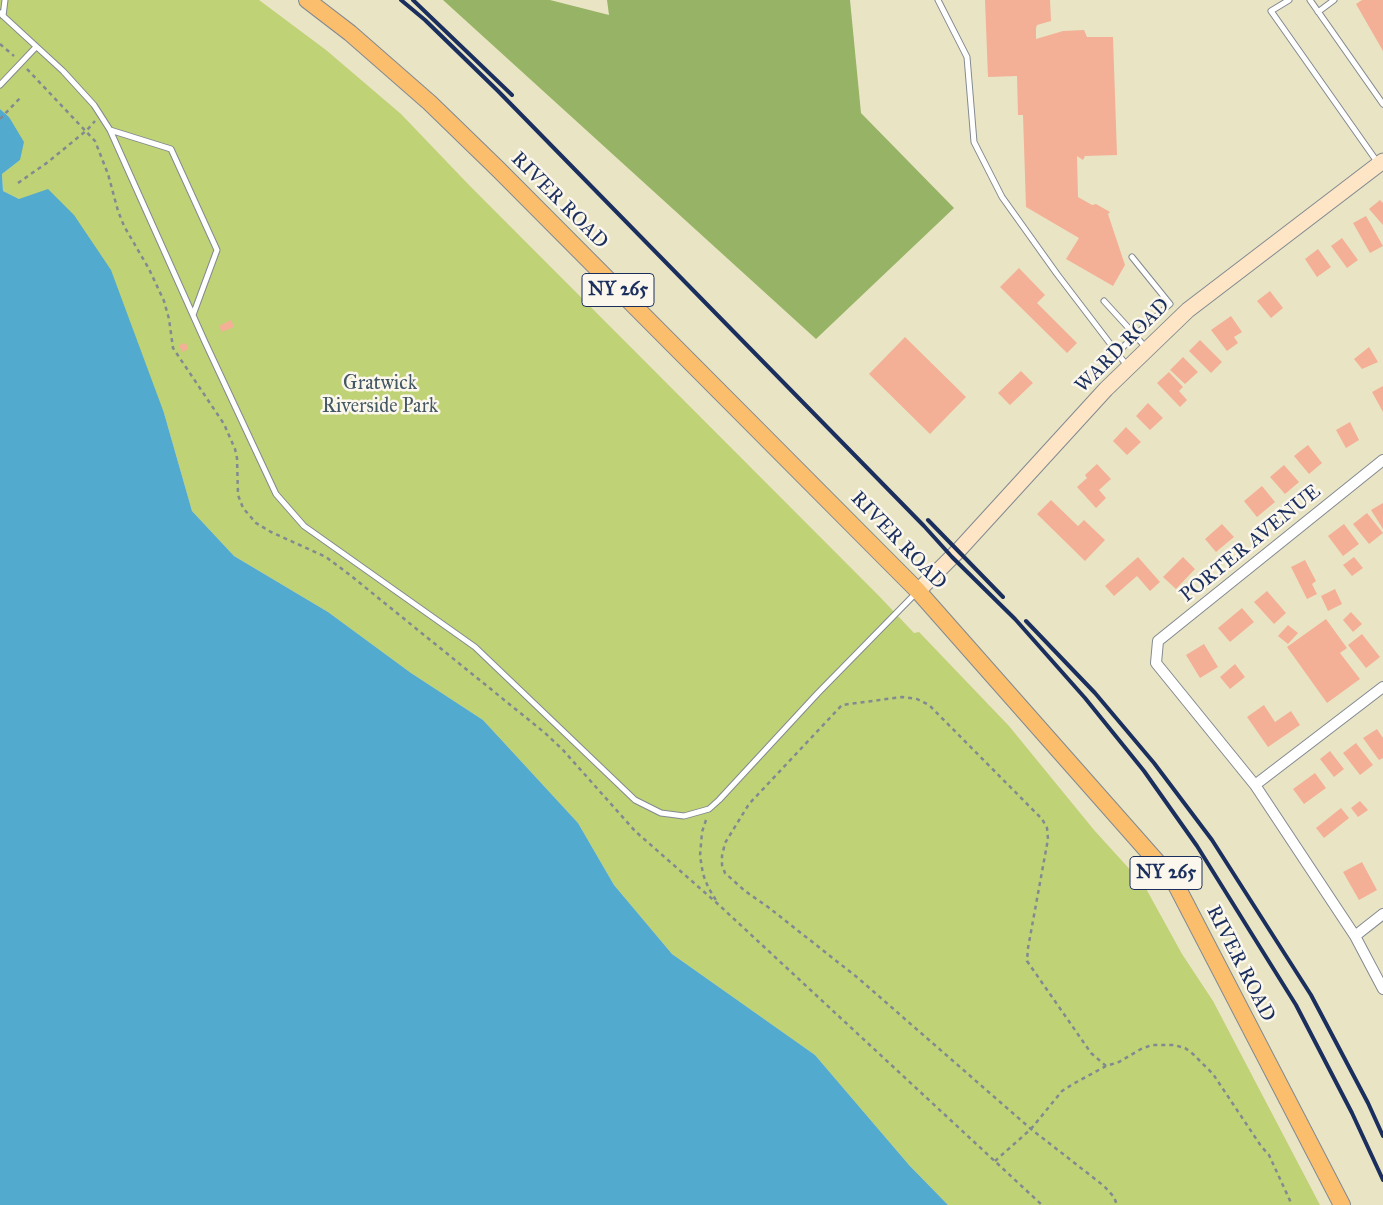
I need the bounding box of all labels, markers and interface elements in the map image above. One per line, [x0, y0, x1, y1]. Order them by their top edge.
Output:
street label: RIVER ROAD [506, 148, 612, 254]
road number: NY 265 [582, 274, 654, 306]
street label: WARD ROAD [1071, 294, 1175, 398]
park label: Gratwick Riverside Park [322, 372, 438, 419]
street label: PORTER AVENUE [1176, 480, 1326, 608]
street label: RIVER ROAD [845, 487, 951, 595]
road number: NY 265 [1130, 856, 1202, 890]
street label: RIVER ROAD [1200, 902, 1280, 1026]

